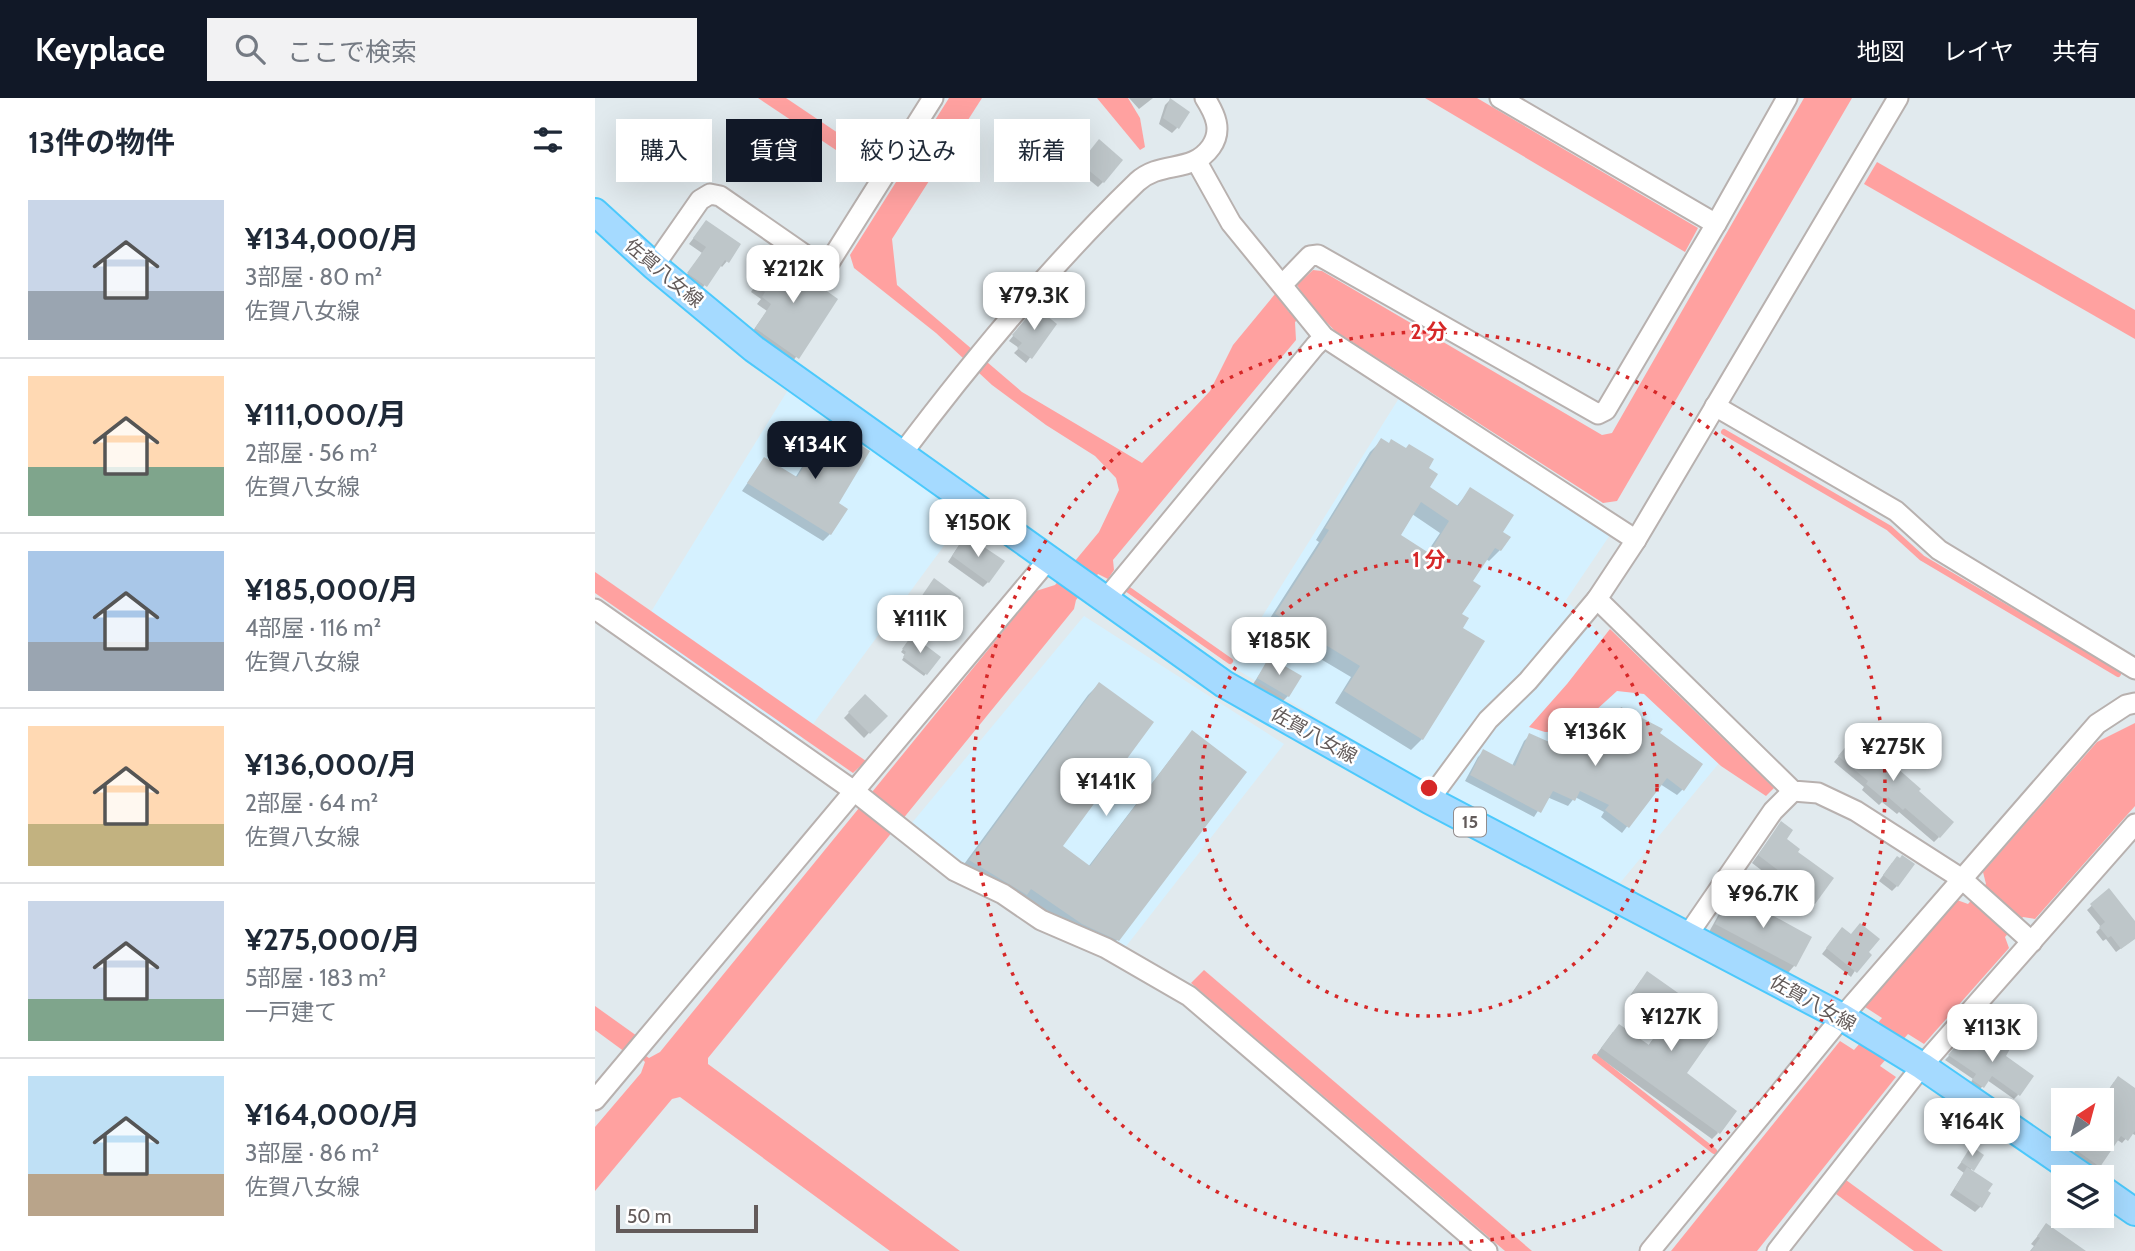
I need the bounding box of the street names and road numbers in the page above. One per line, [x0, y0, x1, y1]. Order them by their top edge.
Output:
street label: 佐賀八女線 [620, 234, 708, 312]
street label: 佐賀八女線 [1267, 702, 1361, 768]
road number: 15 [1454, 808, 1486, 836]
street label: 佐賀八女線 [1766, 970, 1860, 1036]

